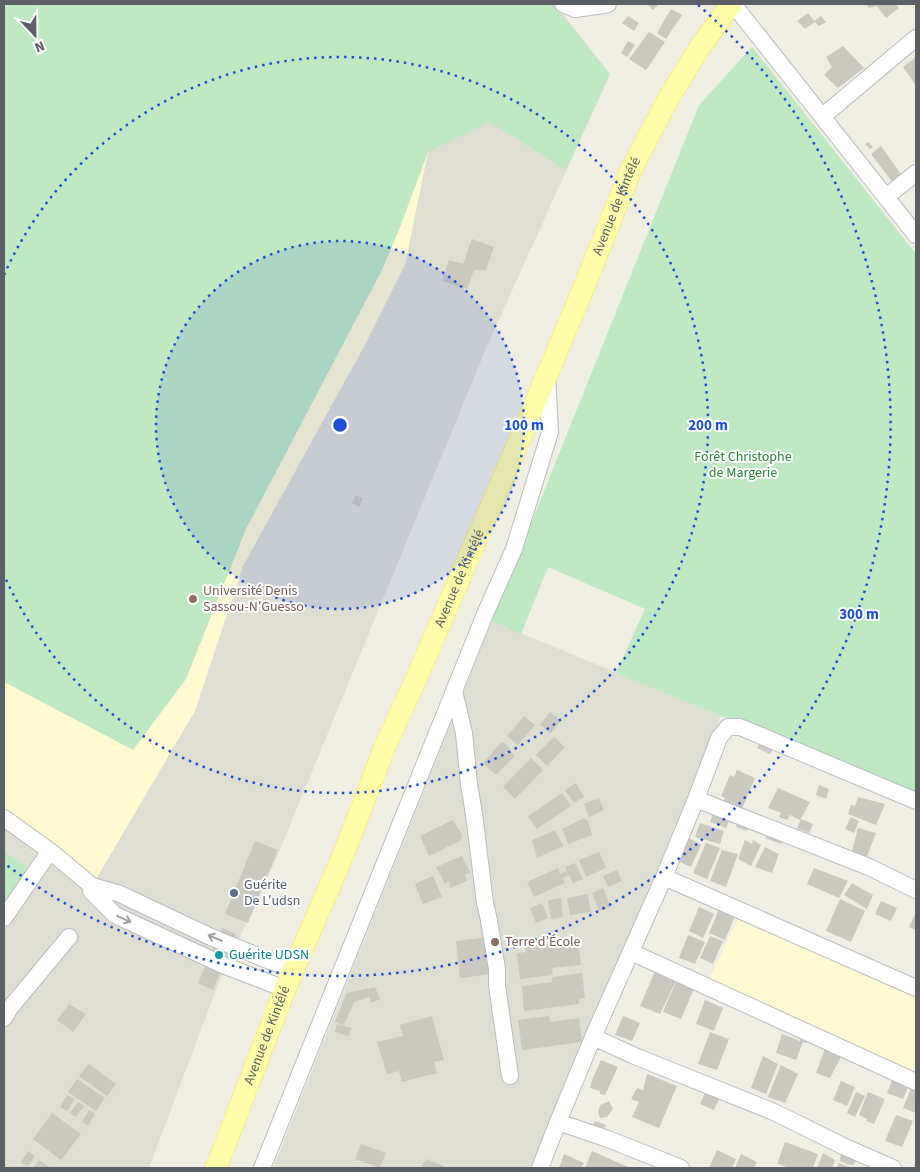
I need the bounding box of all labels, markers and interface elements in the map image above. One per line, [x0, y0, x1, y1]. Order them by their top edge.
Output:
north arrow [10, 10, 60, 60]
text: N [31, 35, 48, 57]
street label: Avenue de Kintélé [587, 154, 646, 259]
text: 100 m [504, 415, 544, 436]
text: 200 m [688, 415, 728, 436]
centre of rings [331, 416, 349, 434]
park label: Forêt Christophe de Margerie [694, 447, 792, 483]
street label: Avenue de Kintélé [430, 526, 489, 631]
place label: Université Denis Sassou-N'Guesso [203, 581, 304, 617]
marker: Université Denis Sassou-N'Guesso [187, 593, 199, 605]
text: 300 m [839, 604, 879, 625]
place label: Guérite De L'udsn [244, 875, 300, 911]
marker: Guérite De L'udsn [228, 887, 240, 899]
one-way arrow [116, 915, 131, 925]
place label: Terre d’École [505, 932, 581, 952]
one-way arrow [208, 933, 223, 943]
marker: Terre d’École [489, 936, 501, 948]
place label: Guérite UDSN [229, 945, 309, 965]
marker: Guérite UDSN [213, 949, 225, 961]
street label: Avenue de Kintélé [239, 983, 295, 1088]

